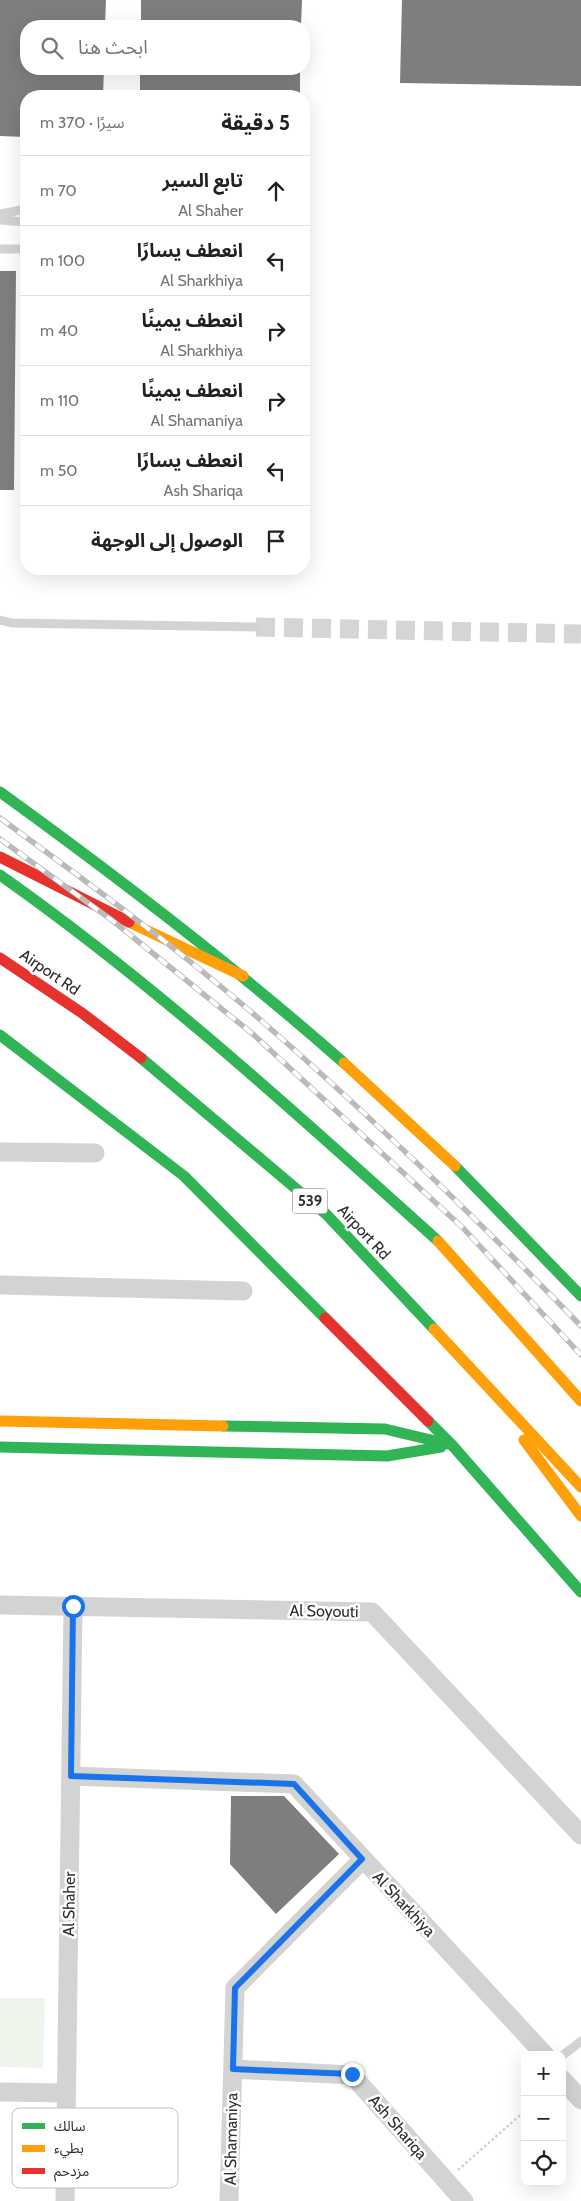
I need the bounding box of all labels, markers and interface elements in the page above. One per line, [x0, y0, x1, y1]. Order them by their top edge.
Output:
search box [20, 20, 310, 75]
icon: search [38, 34, 66, 62]
text: ابحث هنا [78, 36, 148, 59]
text: 5 دقيقة [221, 110, 290, 135]
text: سيرًا · 370 m [40, 113, 125, 132]
text: تابع السير [162, 169, 243, 192]
icon: ahead [262, 177, 290, 205]
text: 70 m [40, 181, 77, 200]
text: Al Shaher [178, 201, 243, 220]
text: انعطف يسارًا [137, 239, 243, 262]
icon: left [262, 247, 290, 275]
text: 100 m [40, 251, 85, 270]
text: Al Sharkhiya [160, 271, 243, 290]
text: انعطف يمينًا [142, 309, 243, 332]
icon: right [262, 317, 290, 345]
text: 40 m [40, 321, 78, 340]
text: Al Sharkhiya [160, 341, 243, 360]
text: انعطف يمينًا [142, 379, 243, 402]
icon: right [262, 387, 290, 415]
text: 110 m [40, 391, 79, 410]
text: Al Shamaniya [151, 411, 243, 430]
text: انعطف يسارًا [137, 449, 243, 472]
icon: left [262, 457, 290, 485]
text: 50 m [40, 461, 77, 480]
text: Ash Shariqa [164, 481, 243, 500]
icon: arrive [262, 527, 290, 555]
text: الوصول إلى الوجهة [91, 529, 243, 552]
street label: Airport Rd [16, 945, 84, 999]
road number: 539 [292, 1188, 328, 1214]
street label: Airport Rd [334, 1201, 394, 1263]
route start [62, 1595, 85, 1618]
street label: Al Soyouti [289, 1601, 359, 1621]
street label: Al Sharkhiya [369, 1867, 439, 1941]
street label: Al Shaher [59, 1871, 79, 1936]
map controls [521, 2051, 566, 2186]
button: + [521, 2051, 566, 2096]
route end [341, 2063, 364, 2086]
street label: Ash Shariqa [365, 2091, 431, 2163]
street label: Al Shamaniya [221, 2092, 241, 2185]
button: − [521, 2096, 566, 2141]
legend [12, 2108, 178, 2188]
text: سالك [54, 2117, 86, 2135]
text: بطيء [54, 2139, 84, 2159]
button: locate [521, 2141, 566, 2186]
text: مزدحم [54, 2162, 89, 2182]

